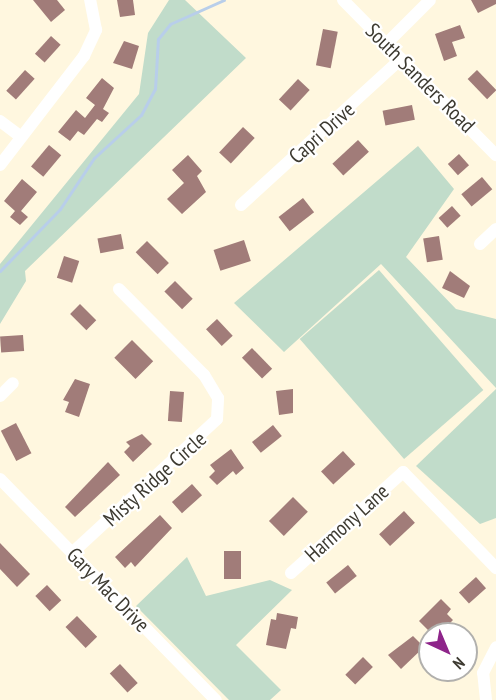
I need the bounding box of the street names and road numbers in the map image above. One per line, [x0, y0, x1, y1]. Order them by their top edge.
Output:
street label: South Sanders Road [360, 18, 480, 138]
street label: Capri Drive [284, 97, 360, 169]
street label: Misty Ridge Circle [98, 426, 212, 532]
street label: Harmony Lane [300, 479, 394, 567]
street label: Gary Mac Drive [61, 542, 155, 638]

